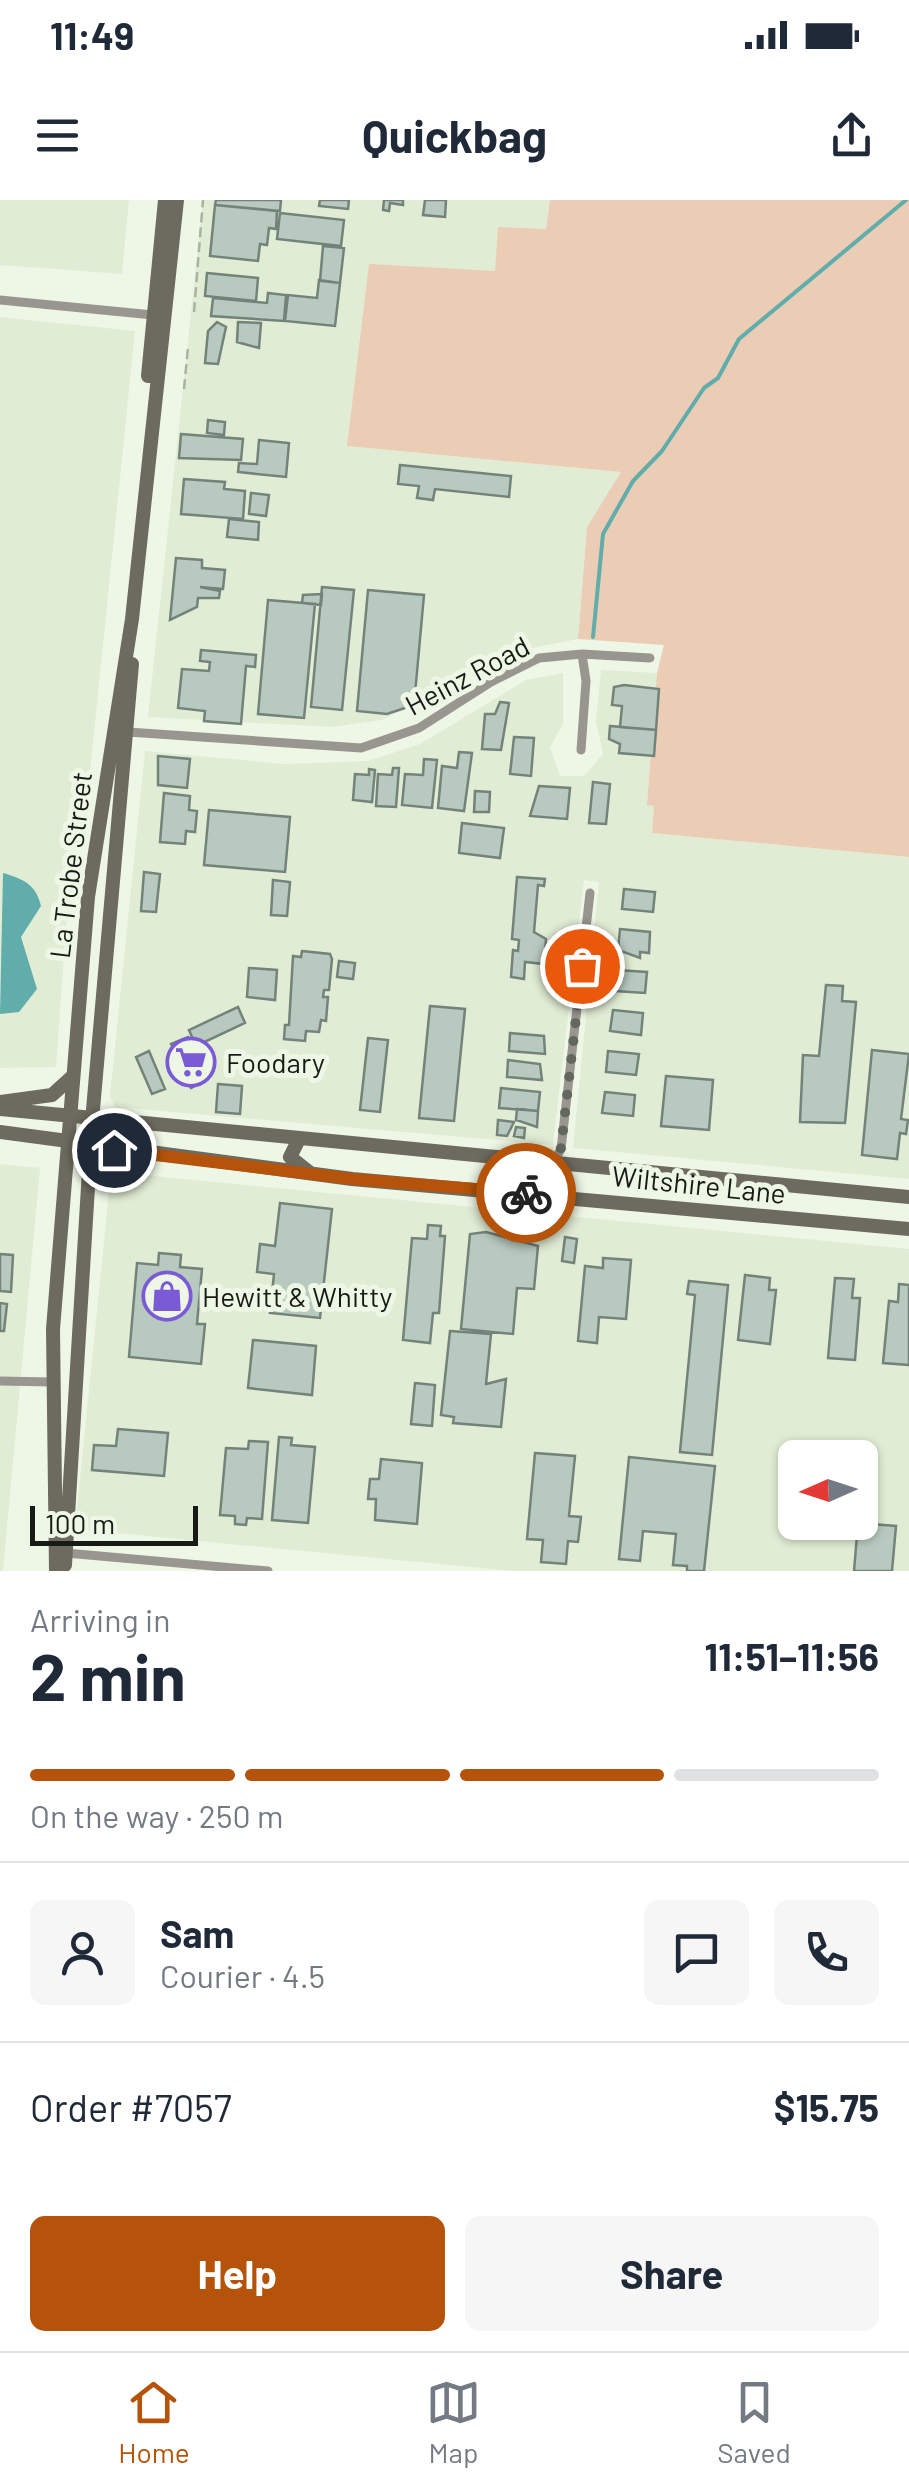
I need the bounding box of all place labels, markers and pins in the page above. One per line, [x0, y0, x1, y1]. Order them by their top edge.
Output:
pin [540, 924, 625, 1009]
supermarket icon: Foodary [165, 1036, 217, 1088]
place label: Foodary [226, 1045, 325, 1079]
pin [72, 1108, 157, 1193]
shop icon: Hewitt & Whitty [141, 1270, 193, 1322]
place label: Hewitt & Whitty [202, 1279, 392, 1313]

